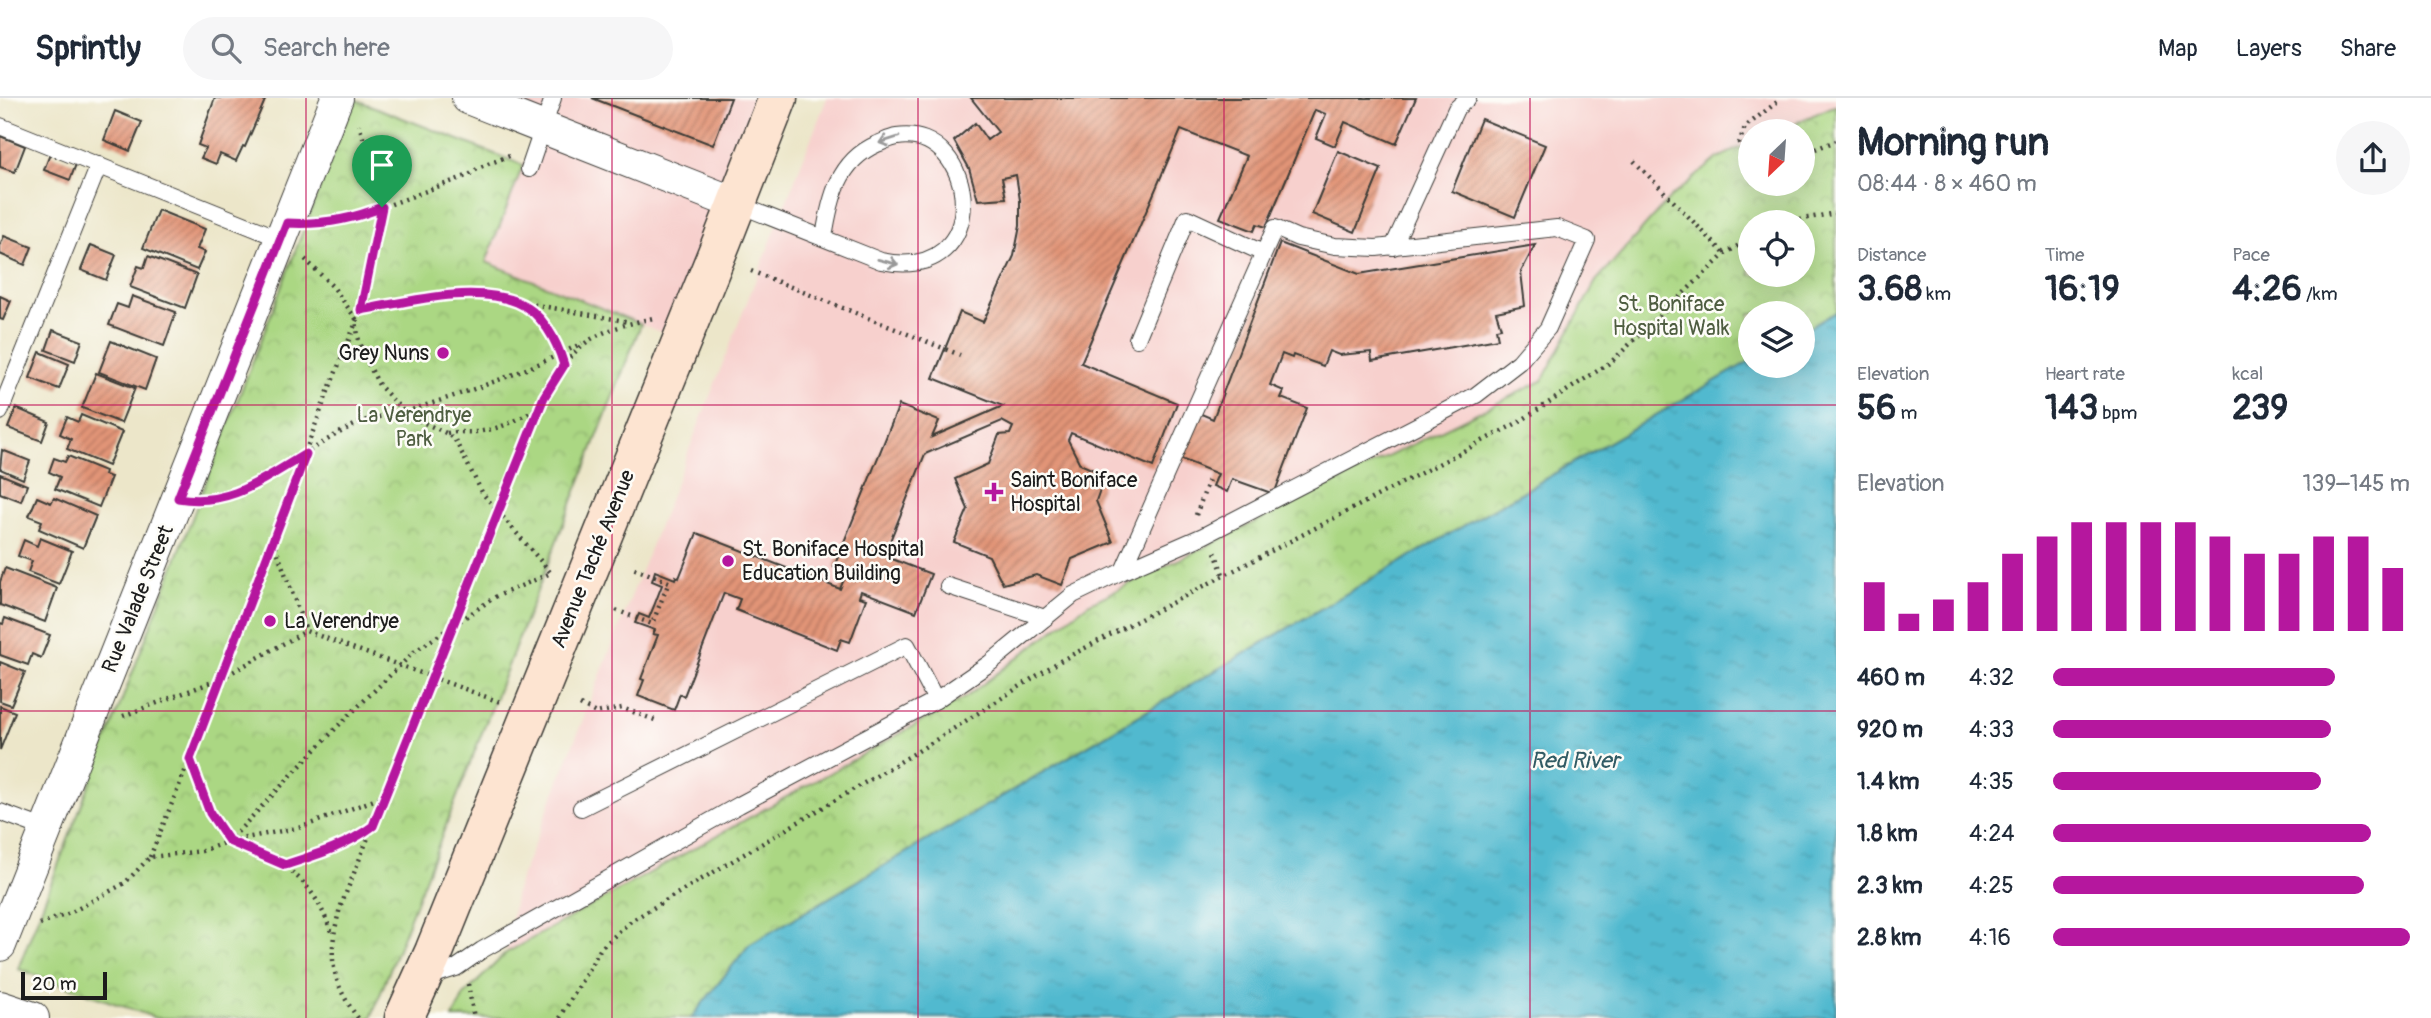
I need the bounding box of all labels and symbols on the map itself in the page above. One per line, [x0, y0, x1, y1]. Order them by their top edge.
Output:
north arrow [1738, 119, 1815, 196]
pin [352, 135, 412, 207]
one-way arrow [879, 135, 901, 147]
one-way arrow [876, 256, 899, 269]
park label: St. Boniface Hospital Walk [1613, 291, 1730, 342]
place label: Grey Nuns [339, 340, 430, 367]
marker: Grey Nuns [435, 345, 451, 361]
park label: La Verendrye Park [357, 402, 472, 453]
street label: Avenue Taché Avenue [545, 465, 641, 652]
place label: Saint Boniface Hospital [1010, 467, 1138, 518]
marker: Saint Boniface Hospital [984, 482, 1004, 502]
street label: Rue Valade Street [96, 521, 180, 677]
place label: St. Boniface Hospital Education Building [742, 536, 924, 587]
marker: St. Boniface Hospital Education Building [720, 553, 736, 569]
place label: La Verendrye [284, 608, 400, 635]
marker: La Verendrye [262, 613, 278, 629]
water label: Red River [1531, 746, 1622, 775]
scale bar [21, 969, 107, 1001]

